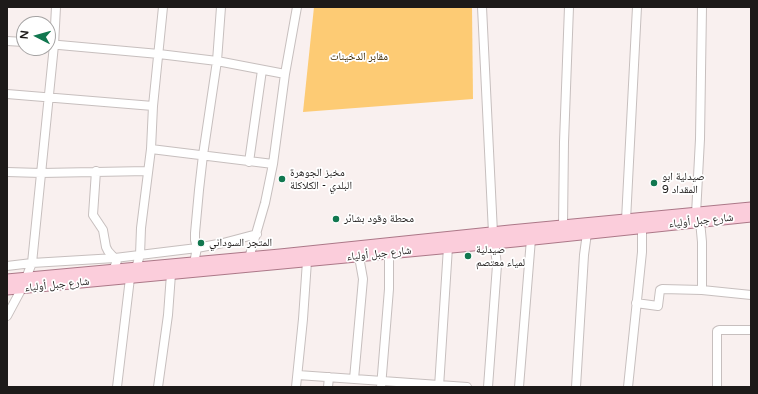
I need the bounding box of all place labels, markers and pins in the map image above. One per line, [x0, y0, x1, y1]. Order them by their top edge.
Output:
place label: مخبز الجوهرة البلدي - الكلاكلة [290, 166, 352, 192]
place label: صيدلية ابو المقداد 9 [662, 170, 705, 196]
marker: مخبز الجوهرة البلدي - الكلاكلة [277, 174, 287, 184]
marker: صيدلية ابو المقداد 9 [649, 178, 659, 188]
place label: محطة وقود بشائر [344, 212, 414, 226]
marker: محطة وقود بشائر [331, 214, 341, 224]
place label: المتجر السوداني [209, 236, 272, 250]
marker: المتجر السوداني [196, 238, 206, 248]
place label: صيدلية لمياء معتصم [476, 243, 525, 269]
marker: صيدلية لمياء معتصم [463, 251, 473, 261]

